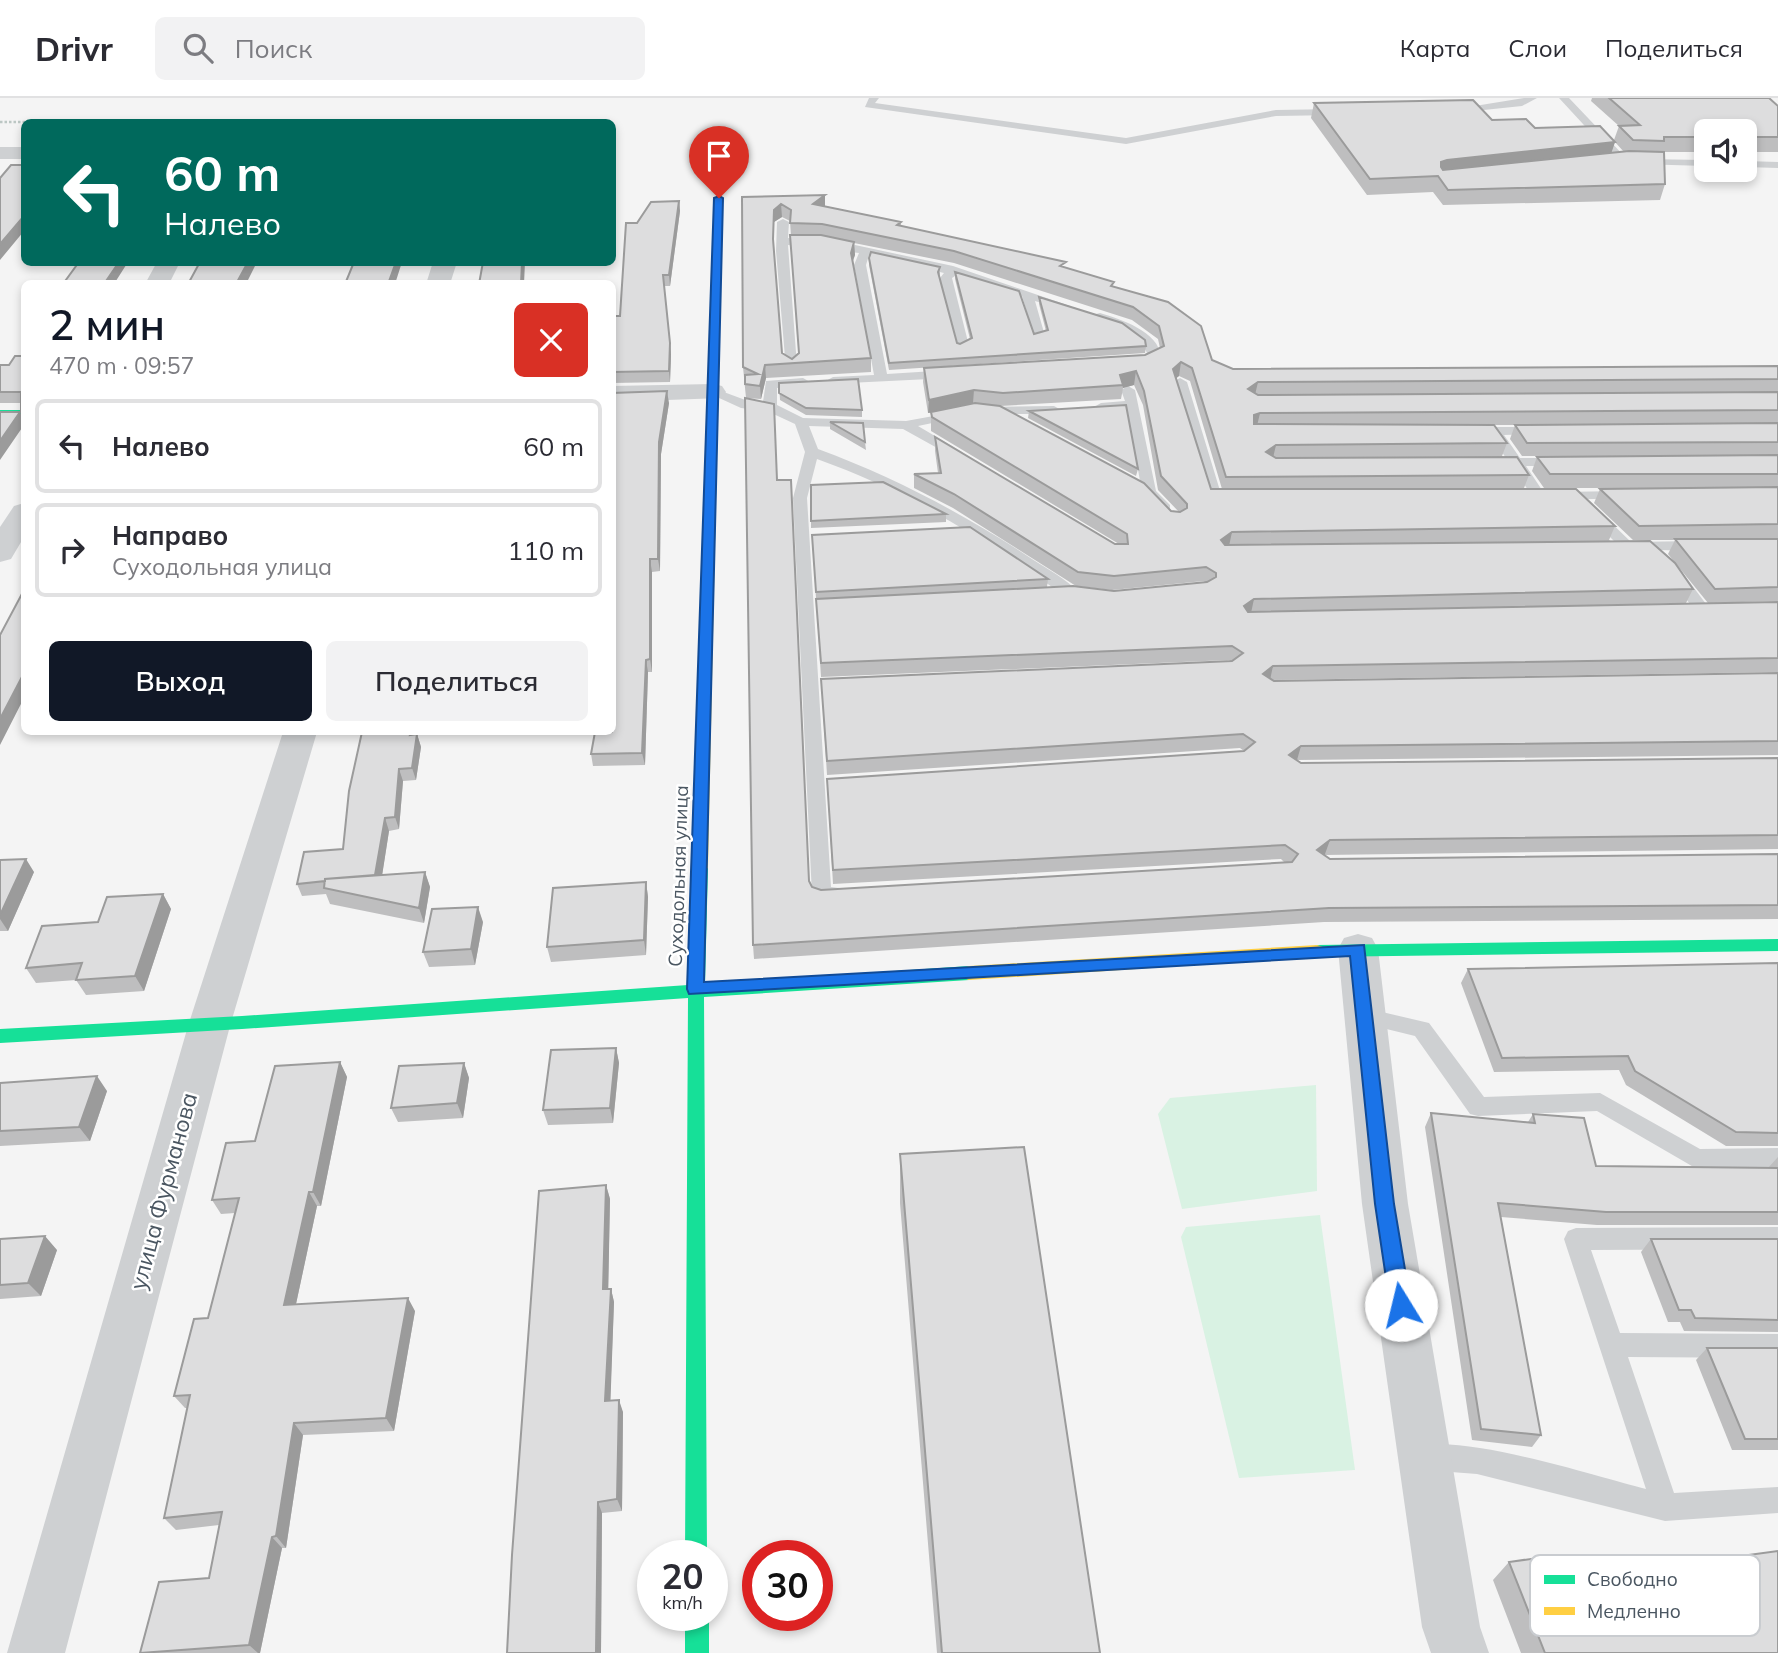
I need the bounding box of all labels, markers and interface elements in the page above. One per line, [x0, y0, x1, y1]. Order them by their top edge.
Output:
search box [155, 17, 645, 80]
text: Drivr [35, 28, 113, 69]
icon: search [179, 29, 217, 67]
text: Поиск [235, 32, 312, 65]
text: Карта [1400, 33, 1470, 63]
text: Слои [1508, 33, 1567, 63]
text: Поделиться [1605, 33, 1743, 63]
map controls [1694, 119, 1757, 182]
button: sound [1694, 119, 1757, 182]
pin [689, 126, 749, 198]
icon: arrive [700, 137, 738, 175]
text: 60 m [164, 142, 280, 203]
icon: left [49, 147, 140, 238]
text: Налево [164, 203, 281, 243]
text: 2 мин [49, 298, 165, 351]
button: close [514, 303, 588, 377]
text: 470 m · 09:57 [49, 351, 194, 380]
icon: left [53, 427, 91, 465]
text: Налево [112, 430, 210, 463]
text: 60 m [523, 430, 584, 463]
text: Направо [112, 519, 228, 552]
icon: right [53, 531, 91, 569]
text: 110 m [508, 534, 584, 567]
text: Суходольная улица [112, 552, 332, 581]
button: Выход [49, 641, 312, 721]
button: Поделиться [326, 641, 588, 721]
street label: Суходольная улица [663, 785, 693, 967]
street label: улица Фурманова [123, 1089, 203, 1293]
position arrow [1364, 1268, 1438, 1342]
speed limit sign: 30 [742, 1540, 833, 1631]
text: 20 [661, 1554, 704, 1598]
legend [1530, 1555, 1760, 1636]
text: Свободно [1587, 1567, 1678, 1591]
text: km/h [662, 1591, 703, 1614]
text: Медленно [1587, 1599, 1681, 1623]

